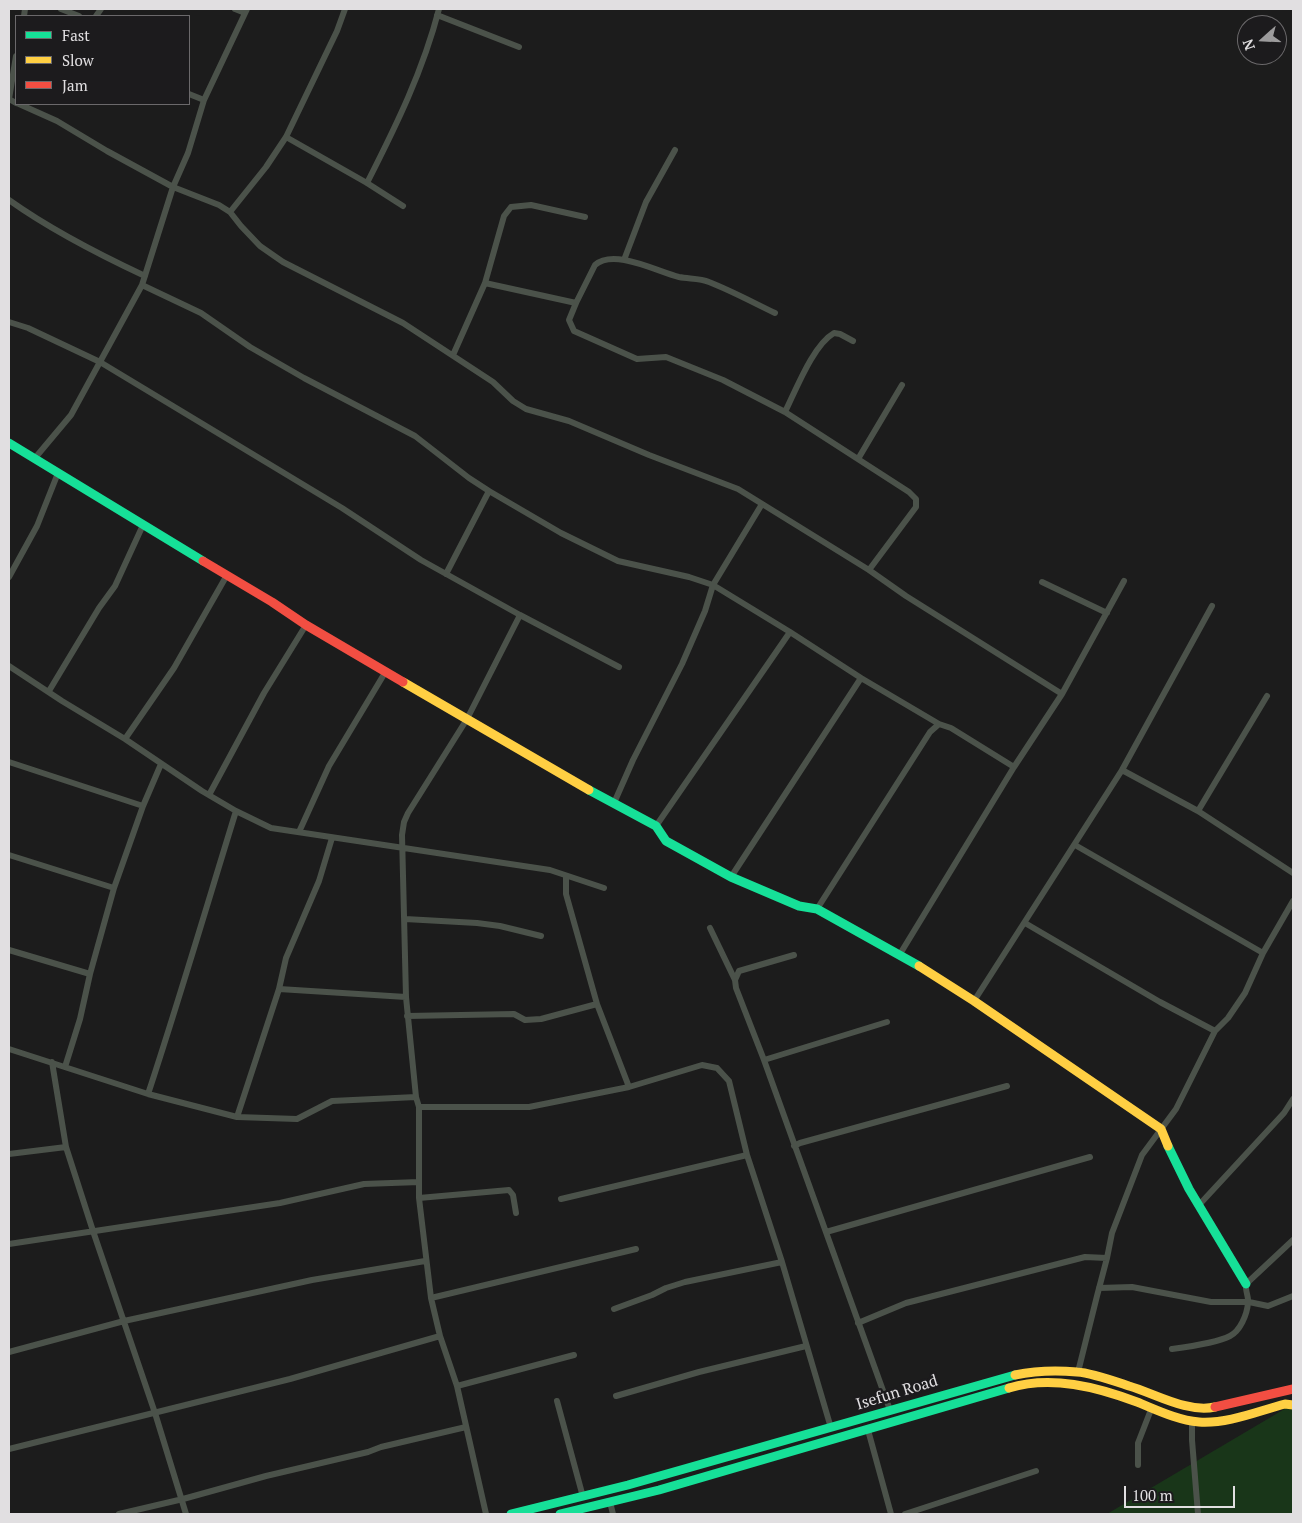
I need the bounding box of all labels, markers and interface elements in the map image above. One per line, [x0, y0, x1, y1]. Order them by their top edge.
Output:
legend [15, 15, 190, 105]
north arrow [1237, 15, 1287, 65]
text: Fast [62, 25, 90, 45]
text: N [1238, 37, 1259, 53]
text: Slow [62, 50, 94, 70]
text: Jam [62, 75, 88, 95]
street label: Isefun Road [854, 1371, 940, 1415]
scale bar [1127, 1476, 1238, 1508]
text: 100 m [1132, 1485, 1173, 1505]

